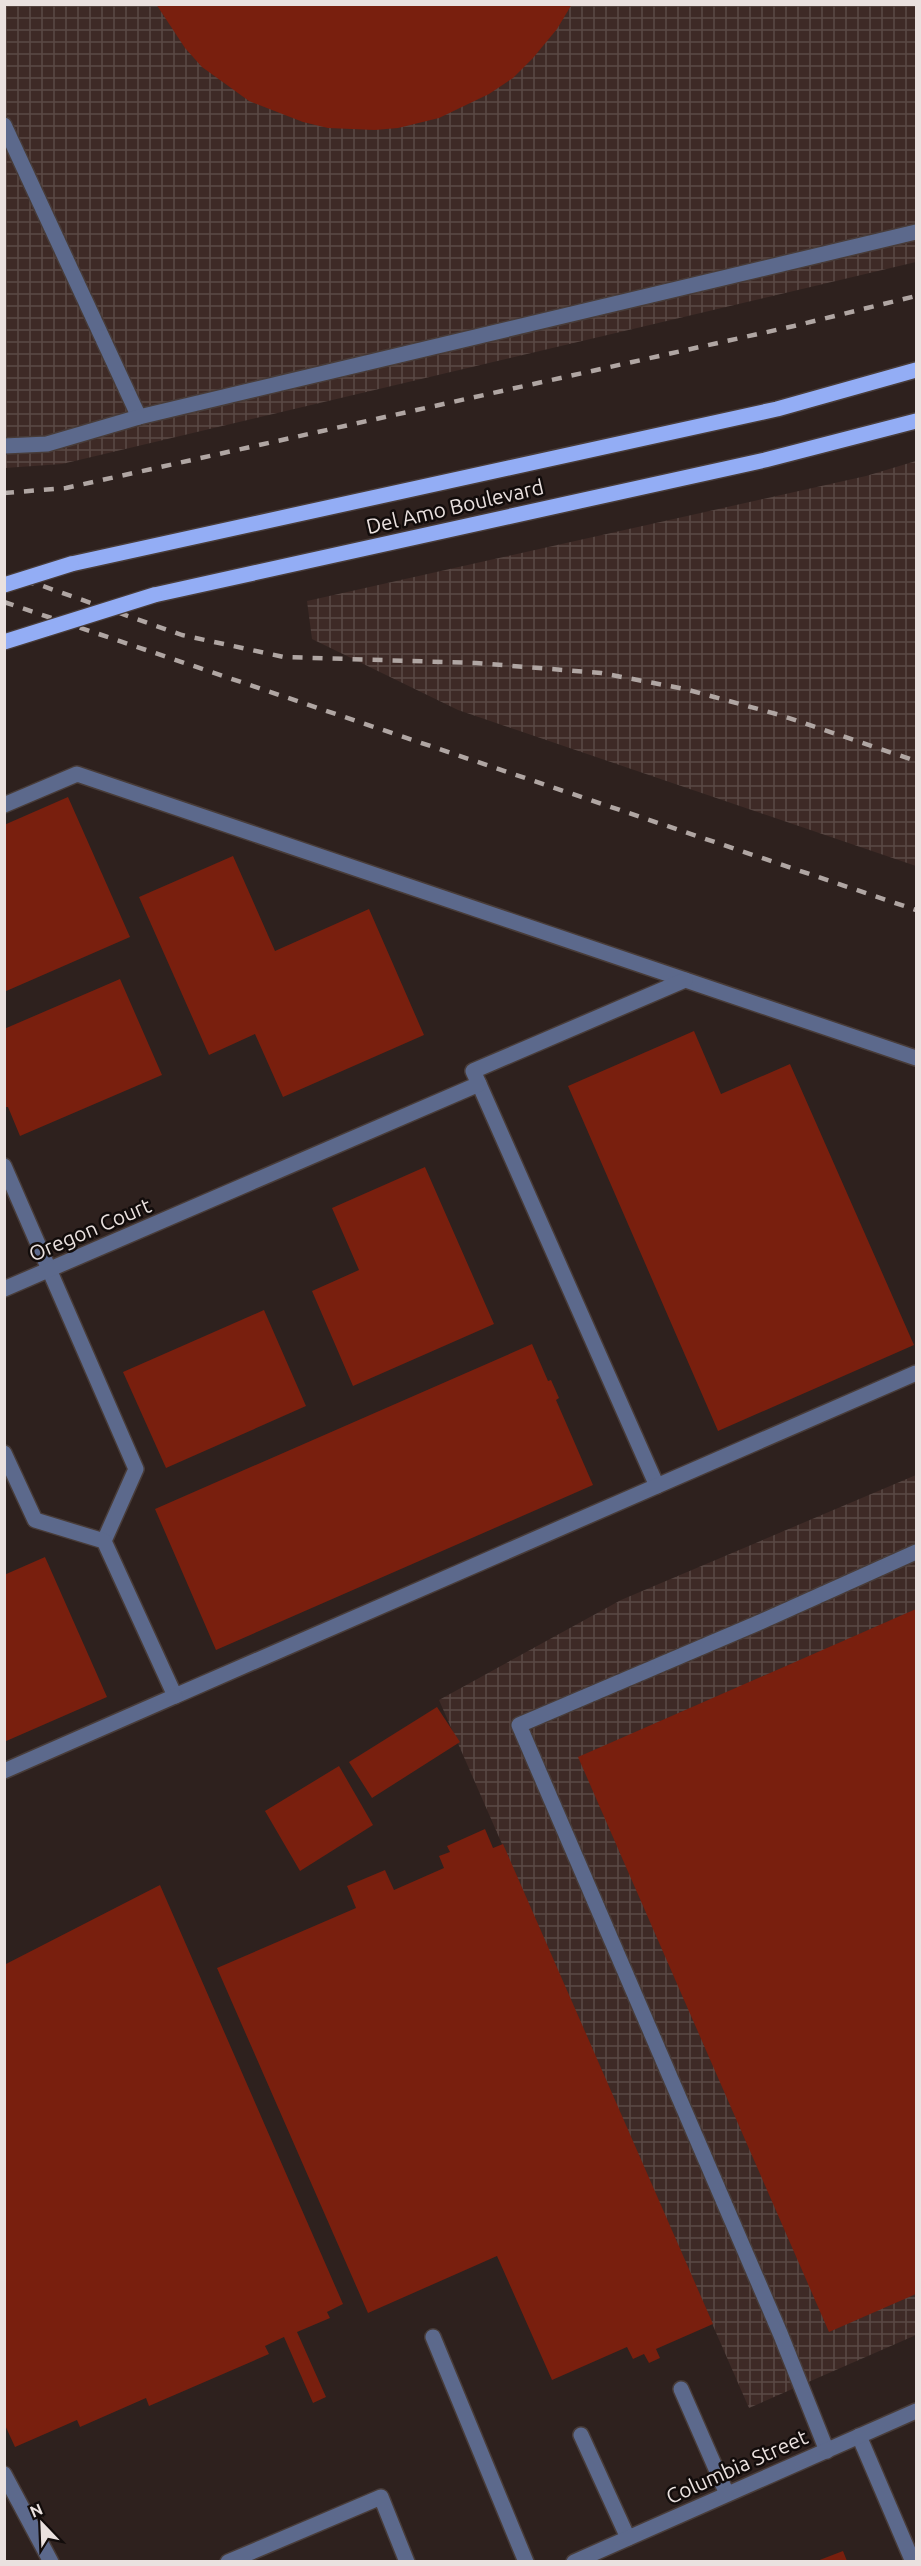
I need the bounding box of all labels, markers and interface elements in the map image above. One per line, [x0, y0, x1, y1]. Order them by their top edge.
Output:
street label: Del Amo Boulevard [364, 474, 546, 538]
street label: Oregon Court [25, 1193, 154, 1266]
street label: Columbia Street [662, 2424, 811, 2508]
north arrow [12, 2494, 72, 2554]
text: N [27, 2500, 45, 2521]

